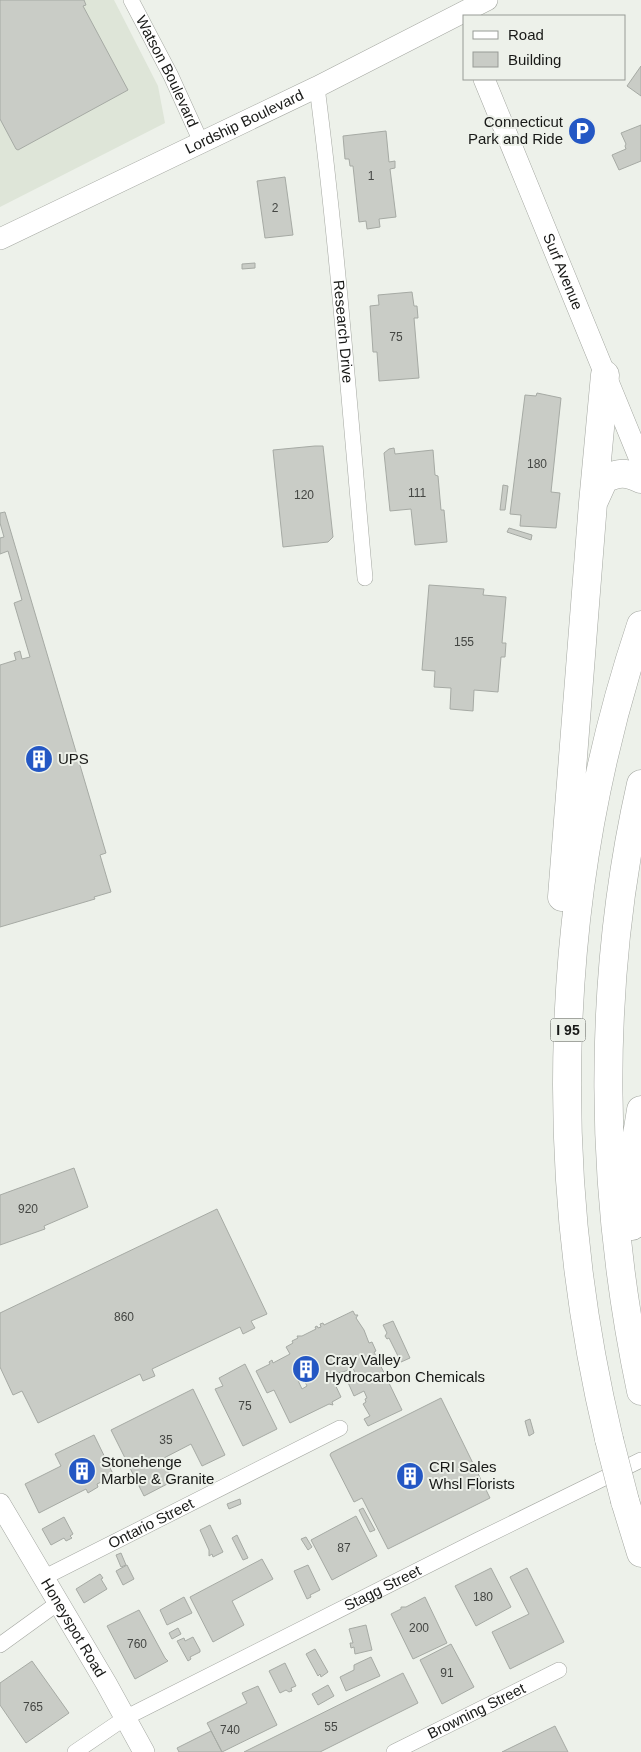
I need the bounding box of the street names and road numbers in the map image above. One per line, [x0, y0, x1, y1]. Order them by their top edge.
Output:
street label: Watson Boulevard [133, 13, 202, 130]
street label: Lordship Boulevard [182, 86, 306, 157]
street label: Surf Avenue [540, 230, 587, 312]
street label: Research Drive [330, 279, 357, 384]
road number: I 95 [550, 1018, 586, 1042]
street label: Ontario Street [105, 1494, 197, 1552]
street label: Stagg Street [341, 1561, 424, 1614]
street label: Honeyspot Road [38, 1575, 110, 1680]
street label: Browning Street [425, 1679, 529, 1742]

